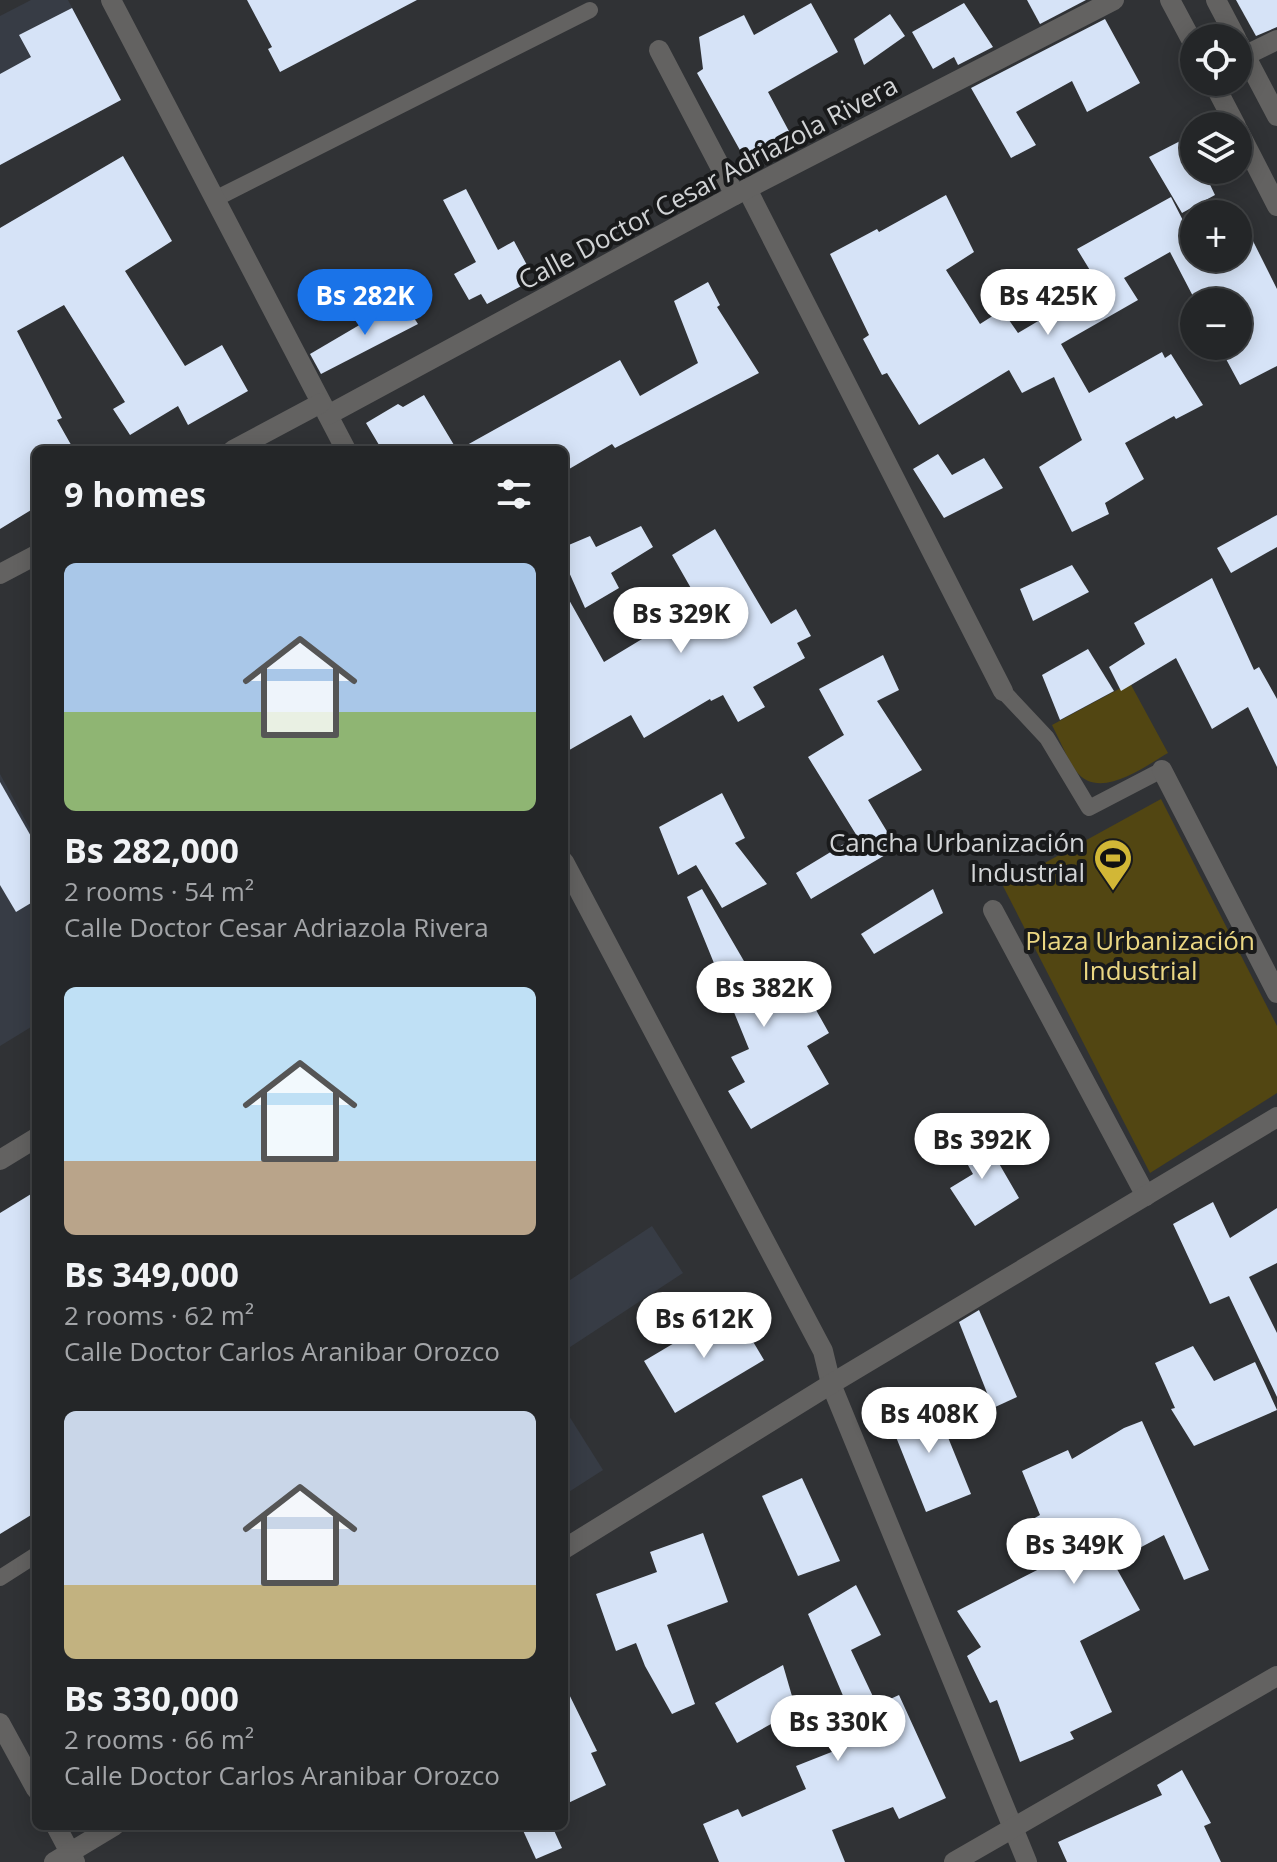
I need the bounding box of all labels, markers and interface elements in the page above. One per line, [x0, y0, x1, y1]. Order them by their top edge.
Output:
map controls [1180, 24, 1252, 360]
button: locate [1180, 24, 1252, 96]
street label: Calle Doctor Cesar Adriazola Rivera [512, 67, 903, 298]
button: layers [1180, 112, 1252, 184]
button: + [1180, 200, 1252, 272]
pin: Bs 282K [291, 269, 439, 337]
pin: Bs 425K [974, 269, 1122, 337]
text: Bs 282K [315, 277, 415, 313]
text: Bs 425K [998, 277, 1098, 313]
button: − [1180, 288, 1252, 360]
text: 9 homes [64, 471, 206, 517]
icon: filters [492, 472, 536, 516]
pin: Bs 329K [607, 587, 755, 655]
text: Bs 329K [631, 595, 731, 631]
icon: home [228, 615, 372, 759]
place label: Cancha Urbanización Industrial [829, 824, 1085, 890]
text: Bs 282,000 [64, 827, 239, 873]
sports icon: Cancha Urbanización Industrial [1092, 837, 1134, 892]
text: 2 rooms · 54 m² [64, 873, 254, 909]
text: Calle Doctor Cesar Adriazola Rivera [64, 909, 489, 945]
park label: Plaza Urbanización Industrial [1025, 922, 1255, 988]
pin: Bs 382K [690, 961, 838, 1029]
text: Bs 382K [714, 969, 814, 1005]
icon: home [228, 1039, 372, 1183]
pin: Bs 392K [908, 1113, 1056, 1181]
text: Bs 392K [932, 1121, 1032, 1157]
text: Bs 349,000 [64, 1251, 239, 1297]
pin: Bs 612K [630, 1292, 778, 1360]
text: 2 rooms · 62 m² [64, 1297, 254, 1333]
text: Bs 612K [654, 1300, 754, 1336]
text: Calle Doctor Carlos Aranibar Orozco [64, 1333, 500, 1369]
pin: Bs 408K [855, 1387, 1003, 1455]
text: Bs 408K [879, 1395, 979, 1431]
icon: home [228, 1463, 372, 1607]
pin: Bs 349K [1000, 1518, 1148, 1586]
text: Bs 349K [1024, 1526, 1124, 1562]
text: Bs 330,000 [64, 1675, 239, 1721]
pin: Bs 330K [764, 1695, 912, 1763]
text: Bs 330K [788, 1703, 888, 1739]
text: 2 rooms · 66 m² [64, 1721, 254, 1757]
text: Calle Doctor Carlos Aranibar Orozco [64, 1757, 500, 1793]

